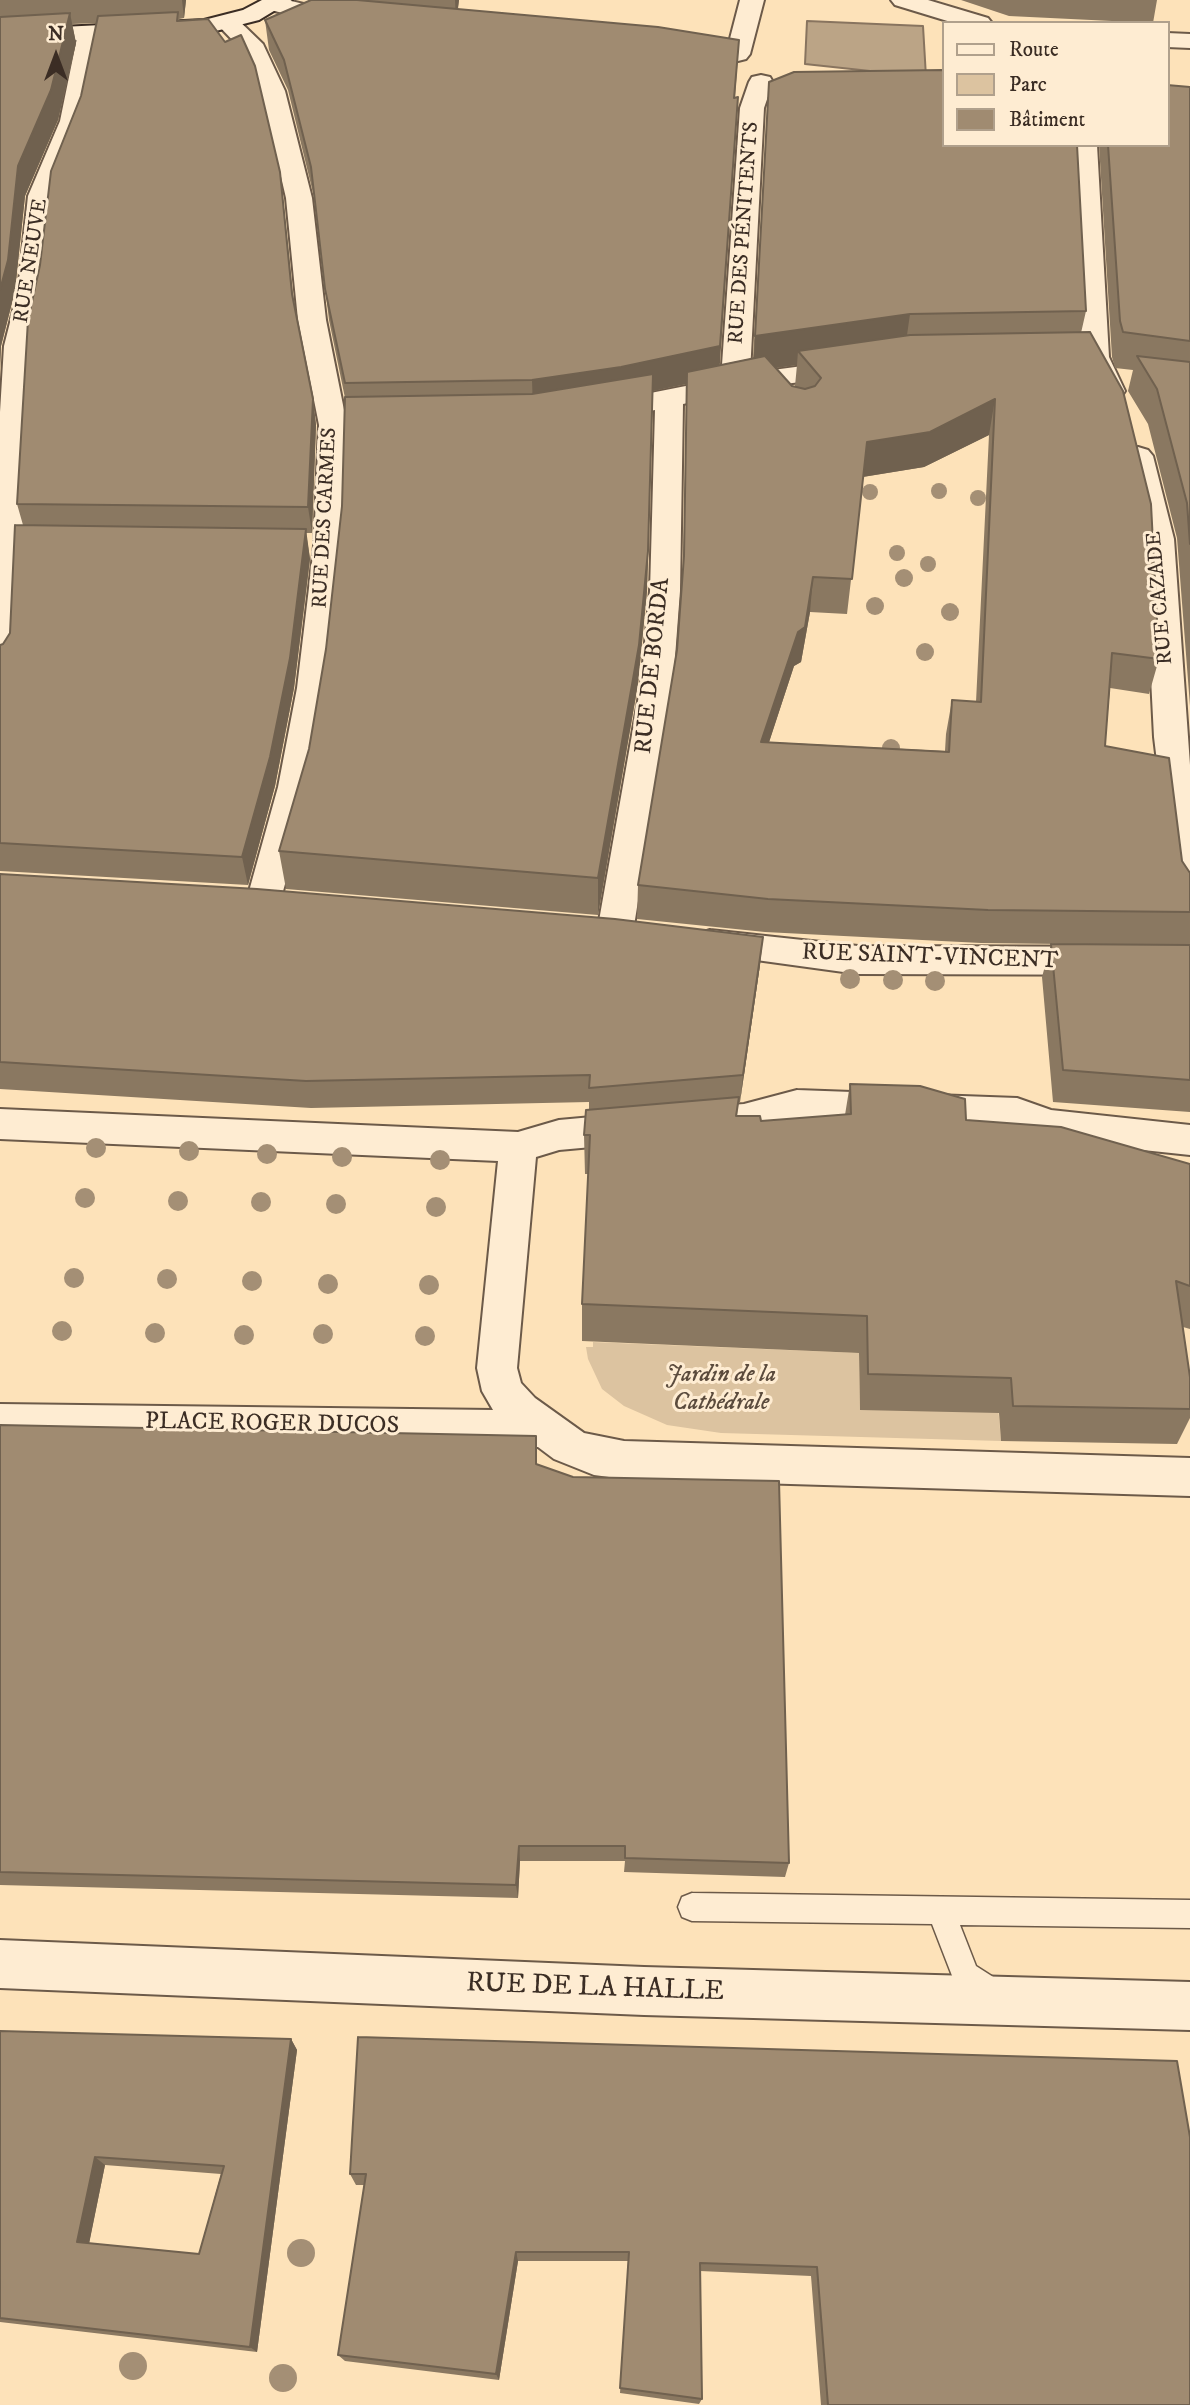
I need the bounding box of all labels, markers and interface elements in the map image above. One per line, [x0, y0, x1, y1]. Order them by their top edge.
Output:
north arrow [21, 21, 91, 91]
legend [942, 21, 1169, 147]
text: N [48, 23, 64, 46]
text: Route [1009, 37, 1059, 63]
text: Parc [1009, 72, 1047, 98]
text: Bâtiment [1009, 107, 1085, 133]
street label: RUE DES PÉNITENTS [725, 121, 765, 345]
street label: RUE NEUVE [10, 197, 54, 325]
street label: RUE DES CARMES [309, 427, 343, 609]
street label: RUE CAZADE [1143, 530, 1179, 666]
street label: RUE DE BORDA [630, 577, 678, 755]
street label: RUE SAINT-VINCENT [801, 939, 1059, 977]
park label: Jardin de la Cathédrale [666, 1362, 776, 1418]
street label: PLACE ROGER DUCOS [145, 1408, 399, 1442]
street label: RUE DE LA HALLE [465, 1968, 725, 2010]

